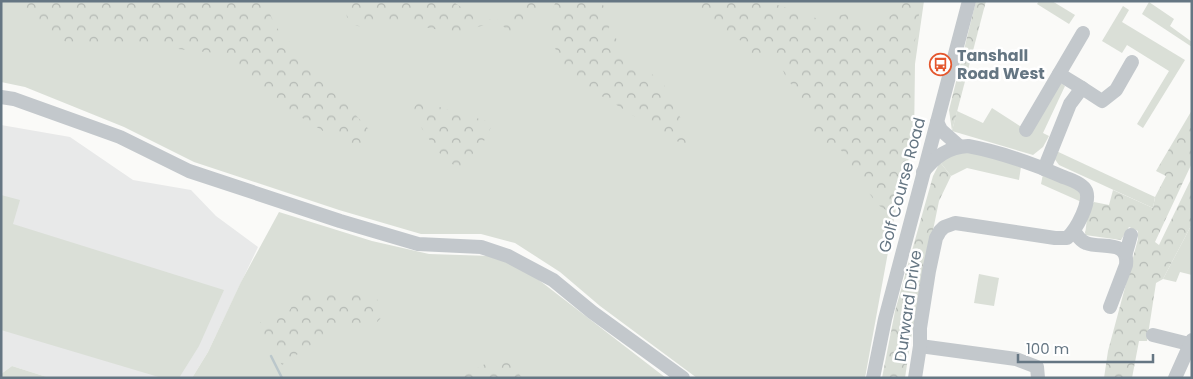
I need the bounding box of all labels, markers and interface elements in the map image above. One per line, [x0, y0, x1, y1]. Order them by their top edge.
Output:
place label: Tanshall Road West [957, 44, 1045, 85]
bus stop icon: Tanshall Road West [929, 52, 953, 76]
street label: Golf Course Road [873, 115, 931, 255]
street label: Durward Drive [889, 249, 927, 363]
scale bar [1018, 332, 1153, 364]
text: 100 m [1026, 338, 1069, 359]

